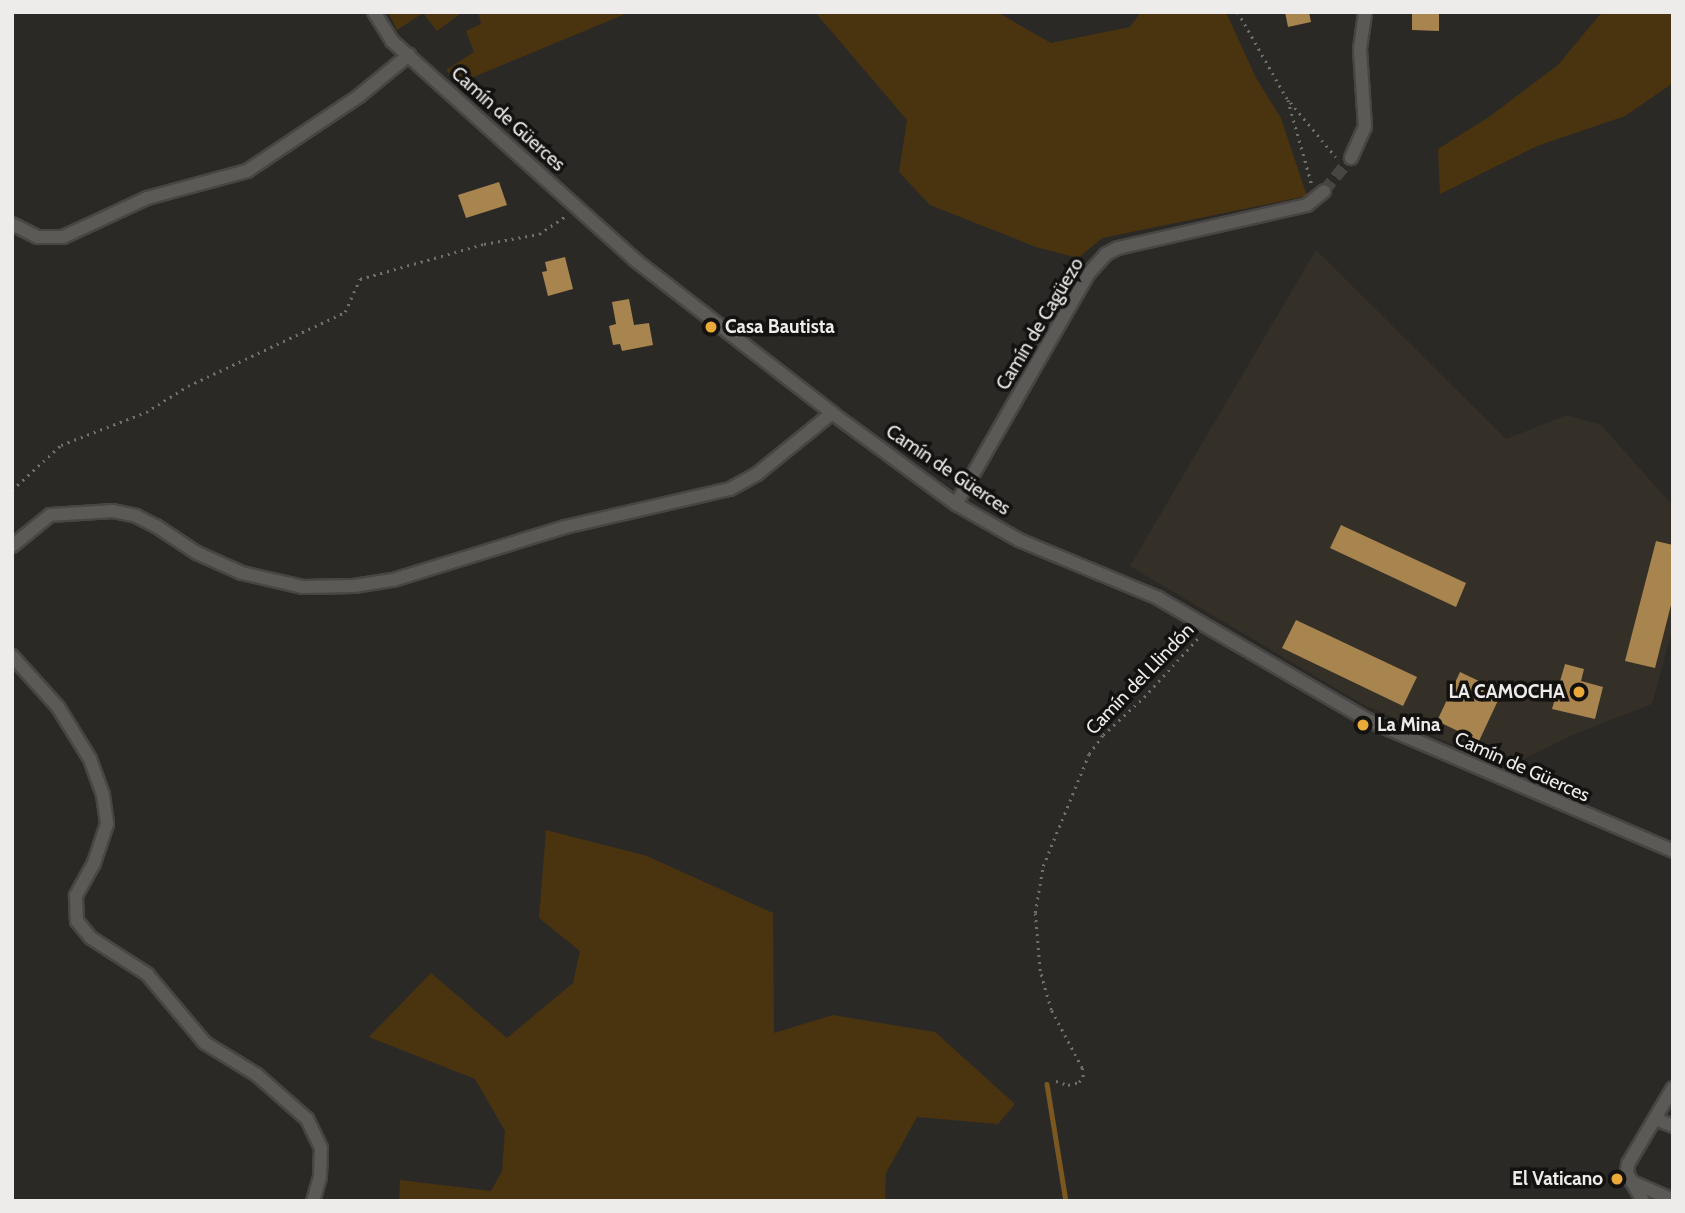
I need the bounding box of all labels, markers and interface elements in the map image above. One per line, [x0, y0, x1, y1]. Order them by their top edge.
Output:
street label: Camín de Güerces [446, 62, 570, 176]
street label: Camín de Cagüezo [992, 254, 1088, 394]
place label: Casa Bautista [725, 316, 835, 338]
marker: Casa Bautista [703, 319, 719, 335]
street label: Camín de Güerces [881, 420, 1015, 520]
street label: Camín del Llindón [1081, 619, 1199, 739]
place label: LA CAMOCHA [1448, 681, 1565, 703]
marker: LA CAMOCHA [1571, 684, 1587, 700]
place label: La Mina [1377, 714, 1440, 736]
marker: La Mina [1355, 717, 1371, 733]
street label: Camín de Güerces [1451, 727, 1593, 807]
place label: El Vaticano [1512, 1168, 1603, 1190]
marker: El Vaticano [1609, 1171, 1625, 1187]

